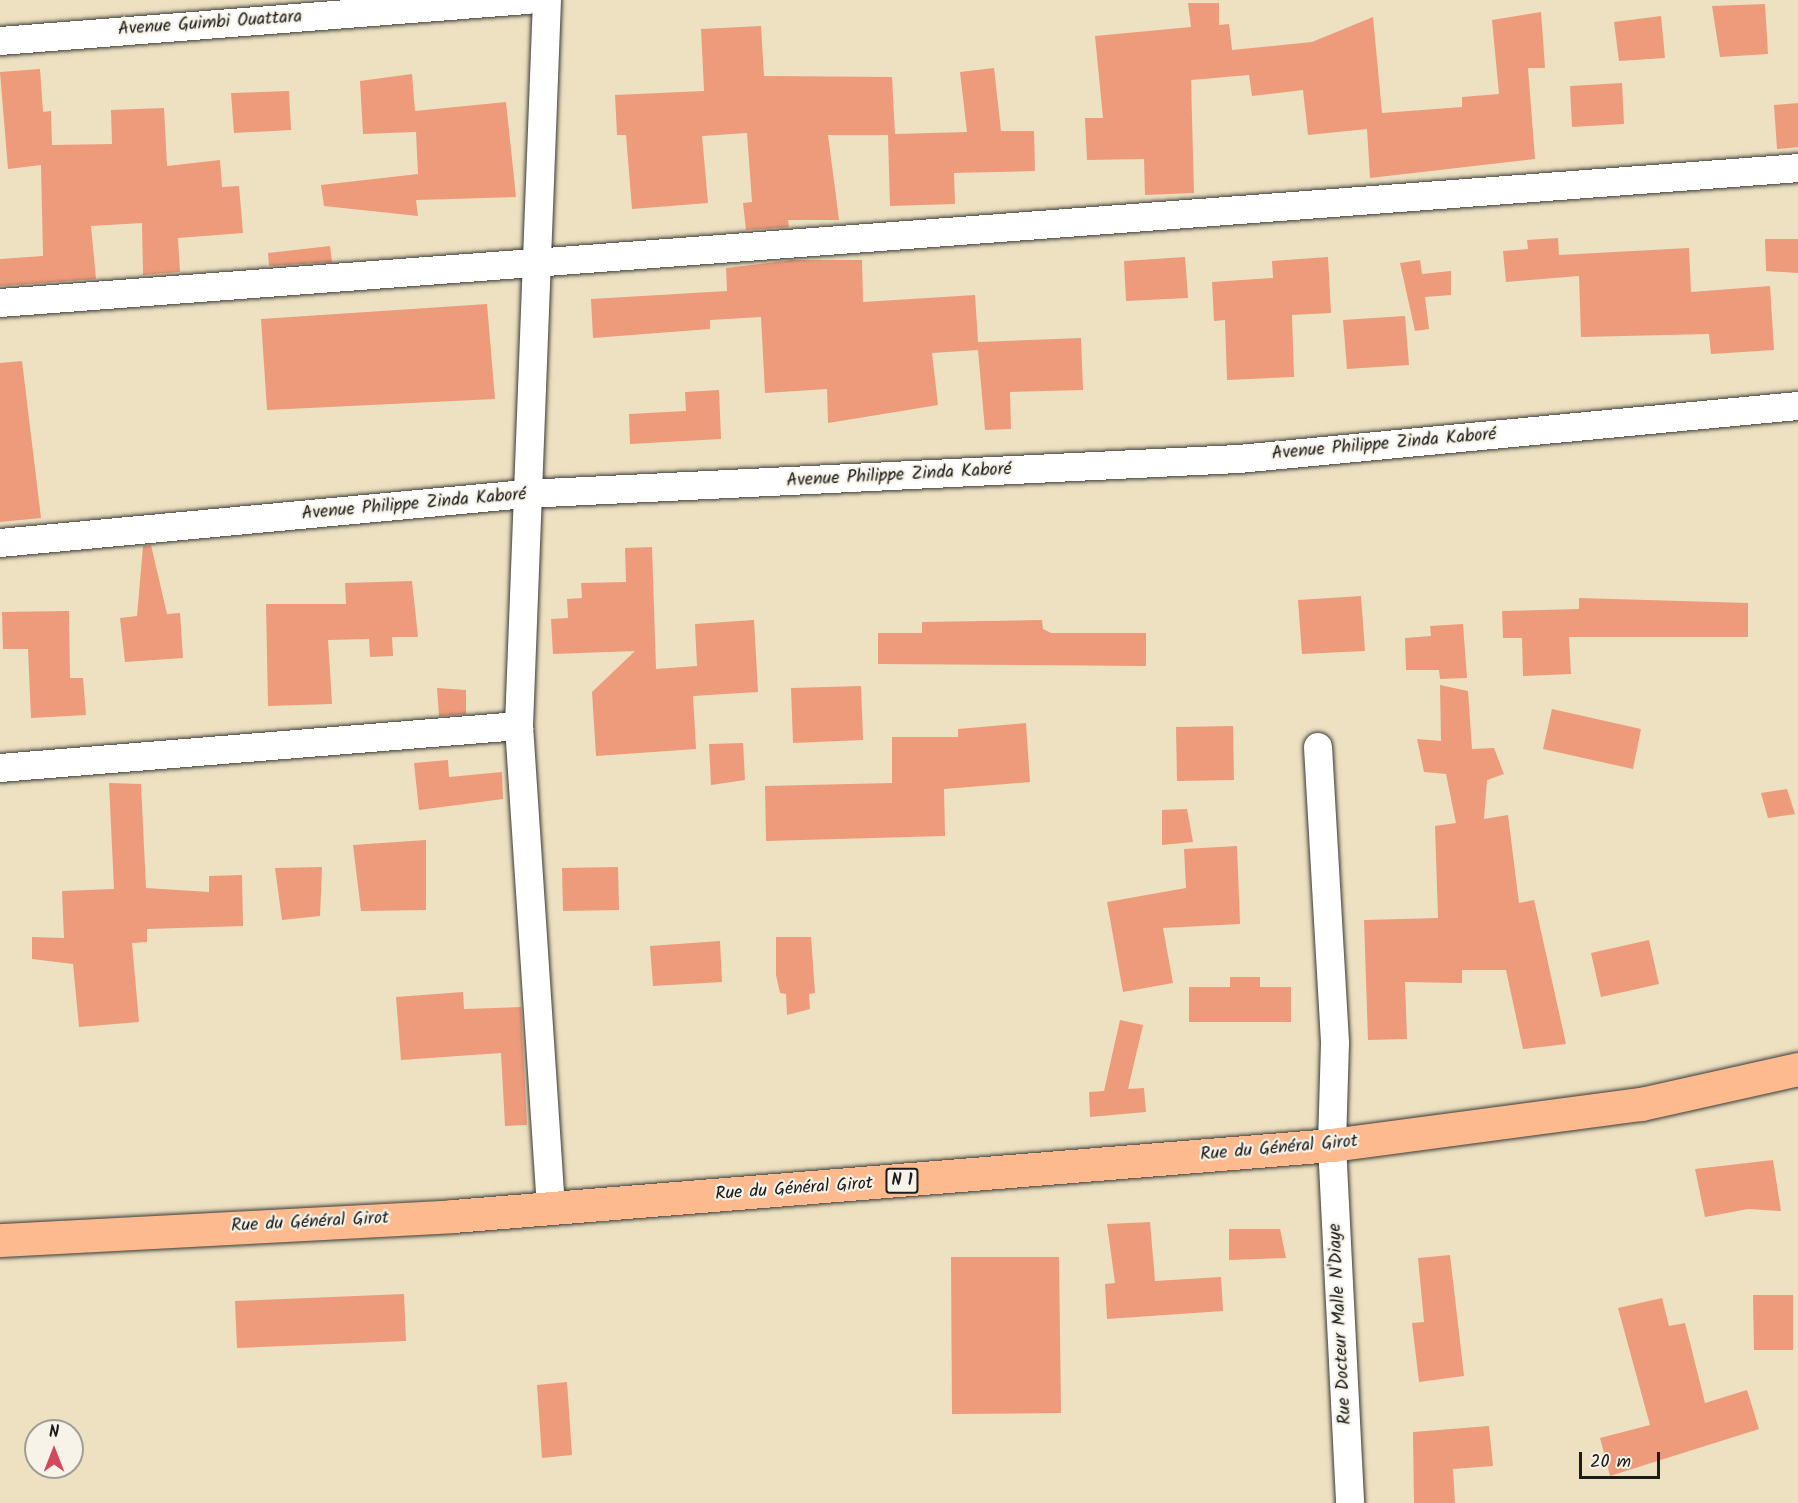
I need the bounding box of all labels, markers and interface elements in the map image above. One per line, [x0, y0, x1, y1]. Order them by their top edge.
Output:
street label: Avenue Guimbi Ouattara [117, 7, 303, 41]
street label: Avenue Philippe Zinda Kaboré [1271, 424, 1497, 466]
street label: Avenue Philippe Zinda Kaboré [786, 459, 1012, 493]
street label: Avenue Philippe Zinda Kaboré [301, 484, 527, 526]
street label: Rue du Général Girot [1199, 1131, 1359, 1167]
road number: N 1 [884, 1168, 920, 1194]
street label: Rue du Général Girot [714, 1174, 874, 1206]
street label: Rue du Général Girot [230, 1208, 390, 1238]
street label: Rue Docteur Malle N'Diaye [1325, 1223, 1357, 1425]
north arrow [24, 1419, 84, 1479]
text: N [49, 1420, 59, 1445]
scale bar [1582, 1440, 1663, 1478]
text: 20 m [1590, 1448, 1631, 1477]

